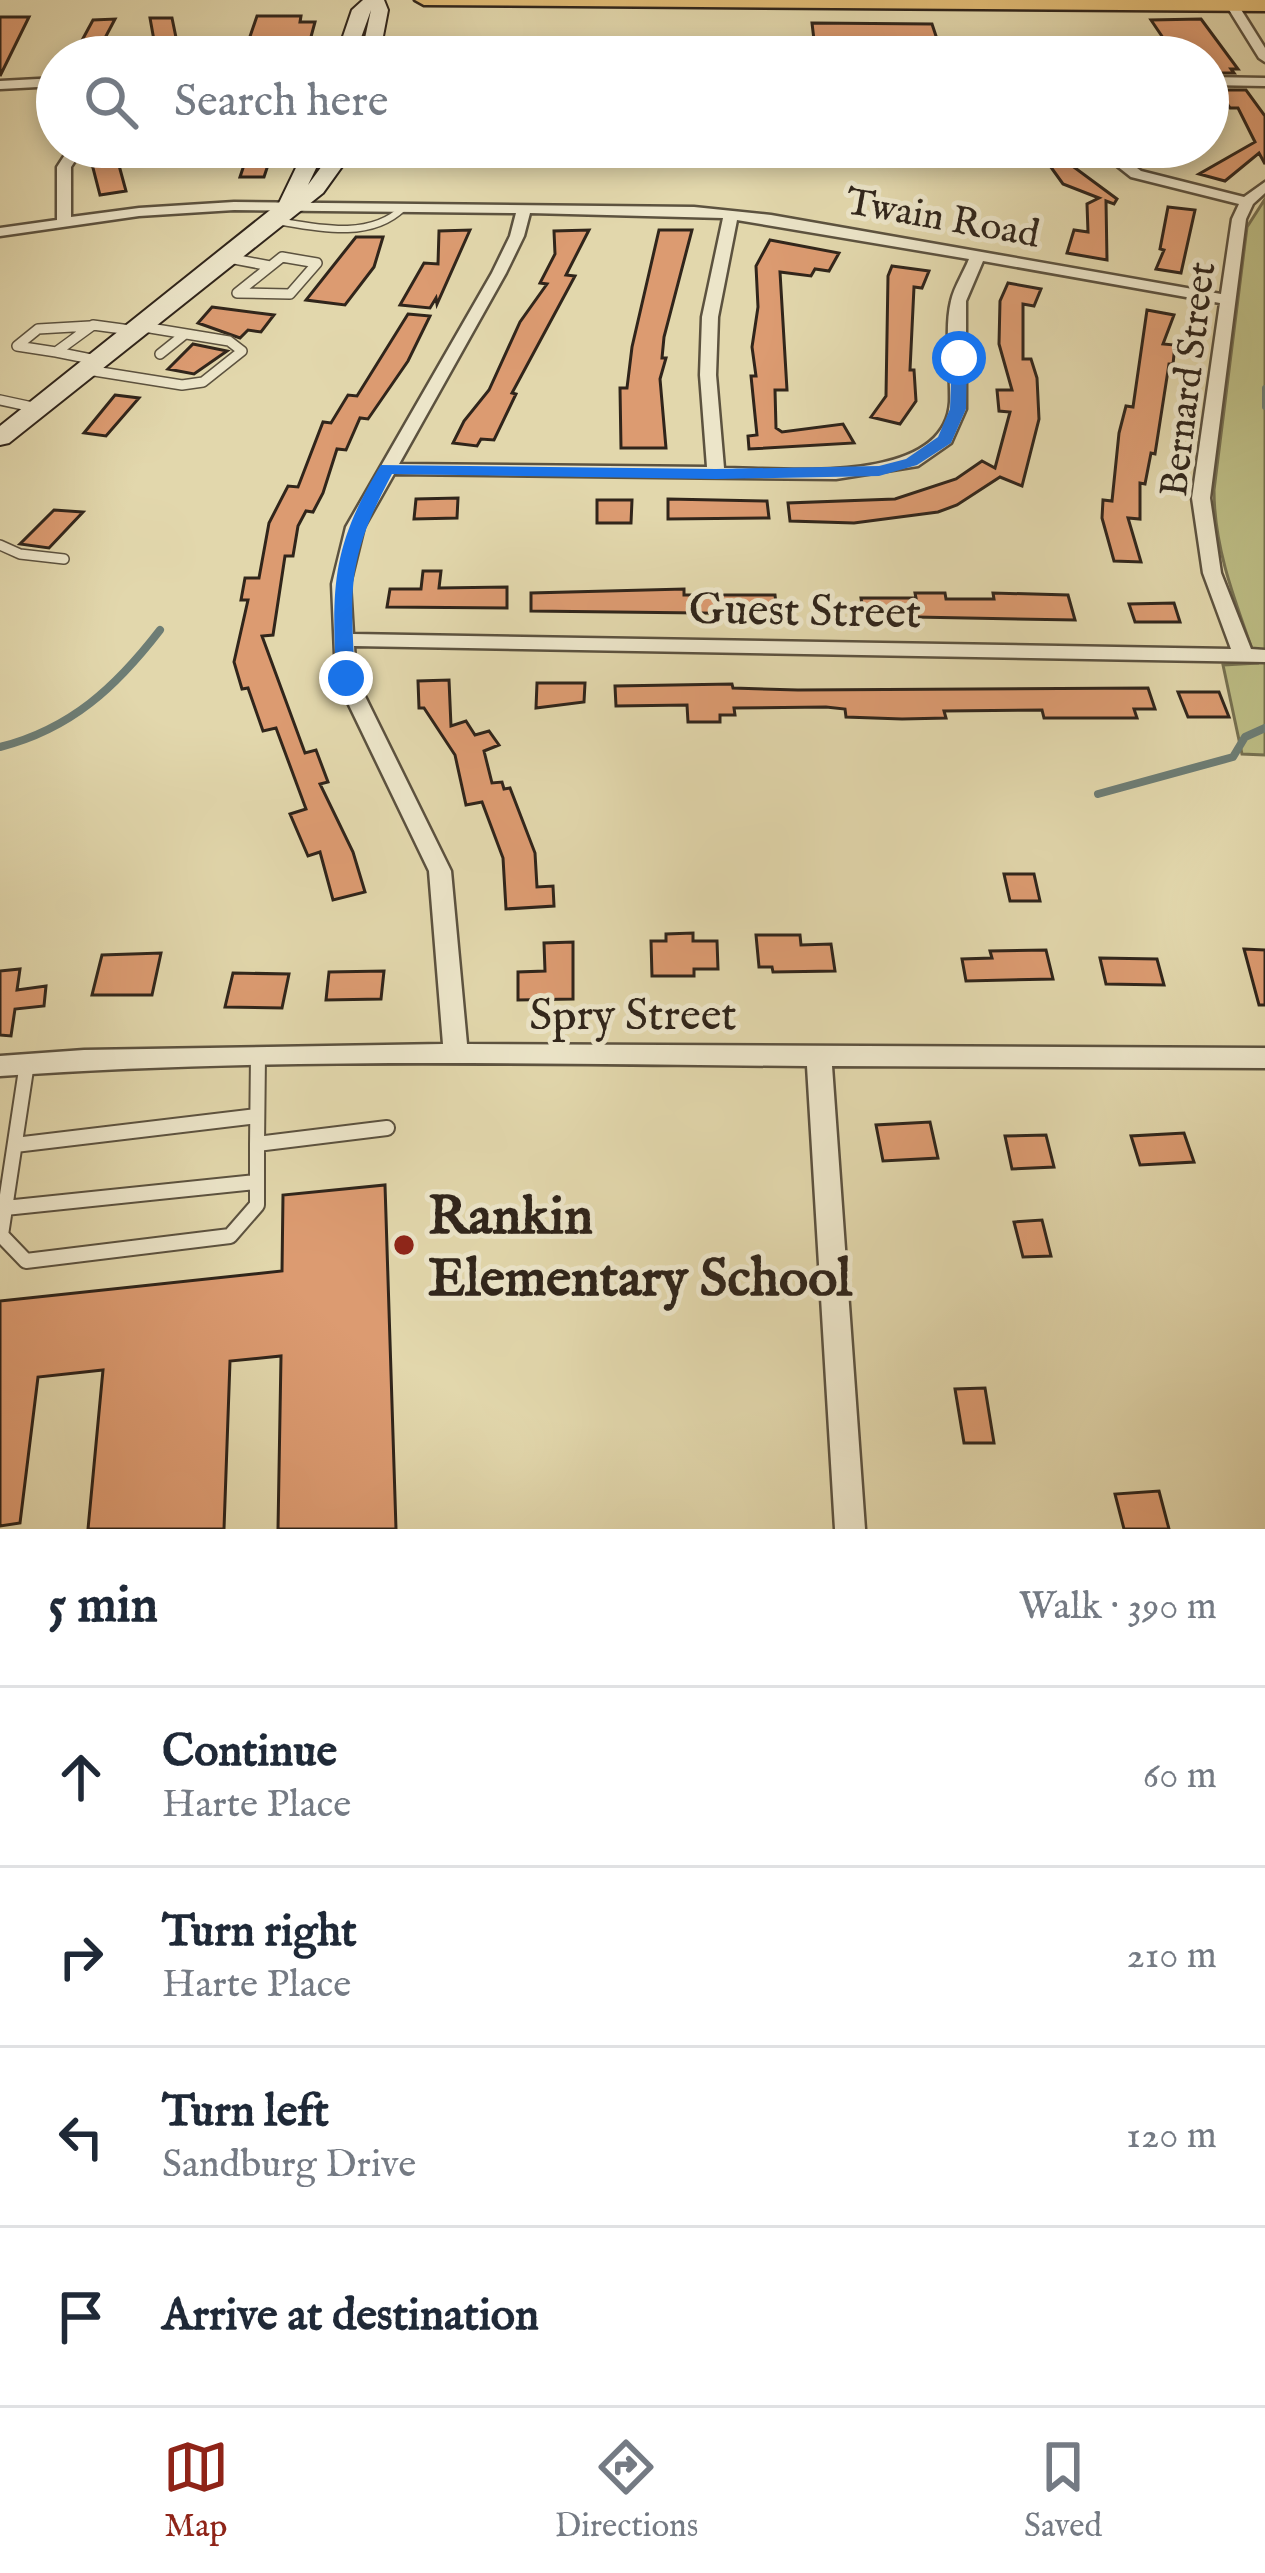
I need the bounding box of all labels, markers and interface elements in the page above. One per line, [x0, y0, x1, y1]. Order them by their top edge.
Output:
search box [36, 36, 1229, 168]
icon: search [78, 69, 144, 135]
text: Search here [174, 74, 388, 131]
street label: Twain Road [842, 178, 1043, 261]
street label: Bernard Street [1151, 259, 1228, 500]
route start [932, 331, 986, 385]
street label: Guest Street [688, 582, 922, 643]
route end [319, 651, 373, 705]
street label: Spry Street [529, 988, 737, 1045]
place label: Rankin Elementary School [428, 1184, 853, 1315]
marker: Rankin Elementary School [391, 1232, 417, 1258]
text: 5 min [48, 1575, 158, 1640]
text: Walk · 390 m [1019, 1583, 1217, 1632]
text: Continue [162, 1724, 337, 1781]
icon: ahead [48, 1744, 114, 1810]
text: 60 m [1143, 1752, 1217, 1801]
text: Harte Place [162, 1781, 351, 1830]
text: Turn right [162, 1904, 357, 1961]
icon: right [48, 1924, 114, 1990]
text: 210 m [1127, 1932, 1217, 1981]
text: Harte Place [162, 1961, 351, 2010]
text: Turn left [162, 2084, 329, 2141]
icon: left [48, 2104, 114, 2170]
text: 120 m [1126, 2112, 1217, 2161]
text: Sandburg Drive [162, 2141, 416, 2190]
icon: arrive [48, 2284, 114, 2350]
text: Arrive at destination [162, 2288, 539, 2345]
tab: Map [163, 2434, 229, 2548]
tab: Directions [555, 2434, 698, 2548]
tab: Saved [1024, 2434, 1102, 2548]

